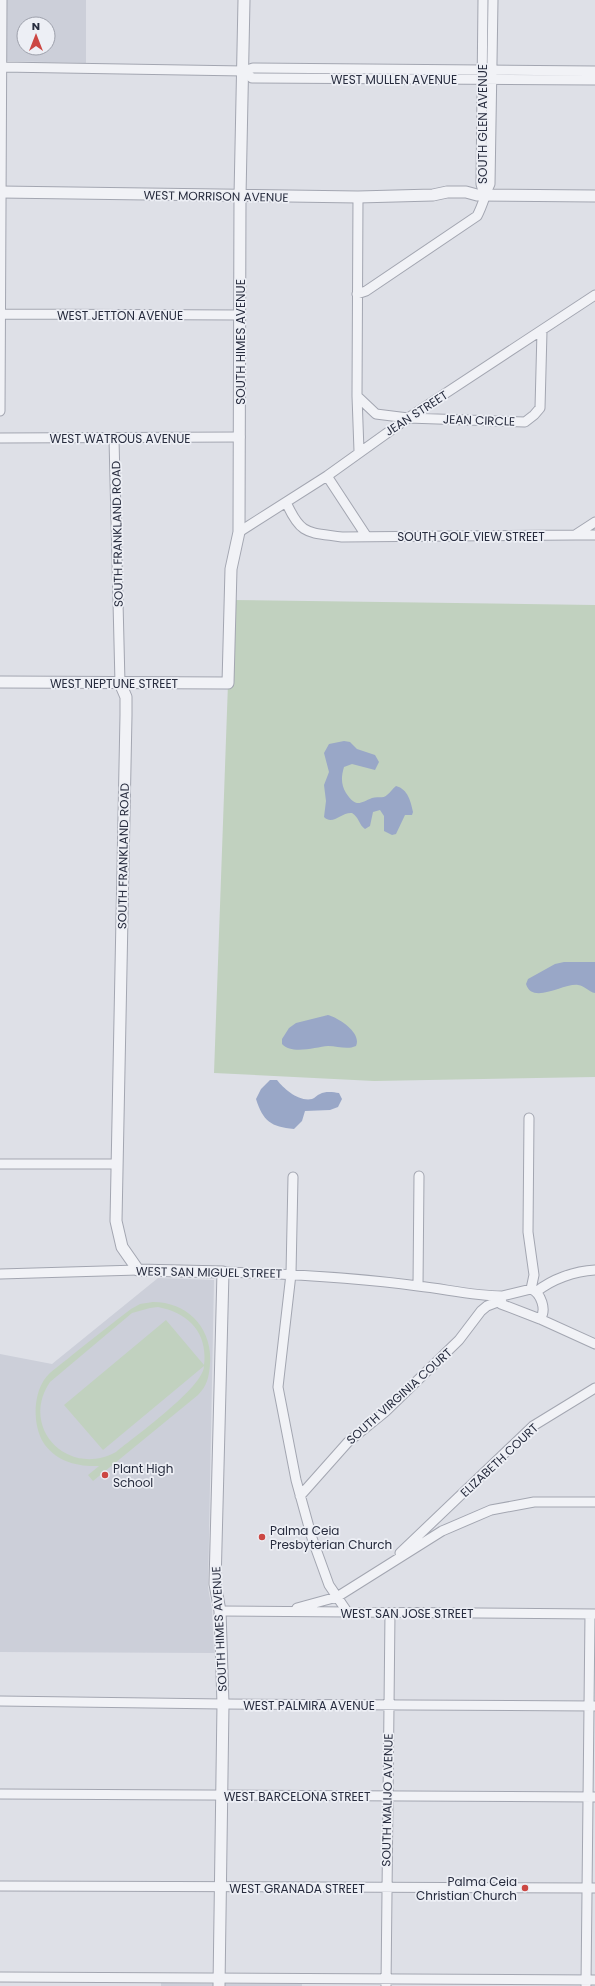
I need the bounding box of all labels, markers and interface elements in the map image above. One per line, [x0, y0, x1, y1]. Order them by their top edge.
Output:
north arrow [16, 16, 56, 56]
text: N [32, 18, 40, 34]
street label: SOUTH GLEN AVENUE [474, 64, 491, 184]
street label: WEST MULLEN AVENUE [331, 71, 457, 88]
street label: WEST MORRISON AVENUE [143, 186, 289, 206]
street label: SOUTH HIMES AVENUE [232, 279, 249, 405]
street label: WEST JETTON AVENUE [57, 307, 183, 324]
street label: JEAN STREET [381, 386, 451, 440]
street label: JEAN CIRCLE [443, 410, 515, 430]
street label: WEST WATROUS AVENUE [49, 430, 191, 447]
street label: SOUTH FRANKLAND ROAD [107, 461, 127, 607]
street label: SOUTH GOLF VIEW STREET [397, 528, 545, 545]
street label: WEST NEPTUNE STREET [50, 675, 179, 692]
street label: SOUTH FRANKLAND ROAD [113, 783, 133, 929]
street label: WEST SAN MIGUEL STREET [136, 1262, 283, 1282]
street label: SOUTH VIRGINIA COURT [343, 1344, 456, 1448]
street label: ELIZABETH COURT [456, 1419, 542, 1501]
place label: Plant High School [113, 1460, 173, 1491]
marker: Plant High School [100, 1470, 110, 1480]
place label: Palma Ceia Presbyterian Church [270, 1522, 392, 1553]
marker: Palma Ceia Presbyterian Church [257, 1532, 267, 1542]
street label: SOUTH HIMES AVENUE [207, 1566, 231, 1692]
street label: WEST SAN JOSE STREET [340, 1605, 474, 1622]
street label: WEST PALMIRA AVENUE [243, 1697, 375, 1714]
street label: SOUTH MALIJO AVENUE [377, 1733, 397, 1867]
street label: WEST BARCELONA STREET [224, 1788, 371, 1805]
place label: Palma Ceia Christian Church [416, 1873, 517, 1904]
street label: WEST GRANADA STREET [229, 1880, 365, 1897]
marker: Palma Ceia Christian Church [520, 1883, 530, 1893]

